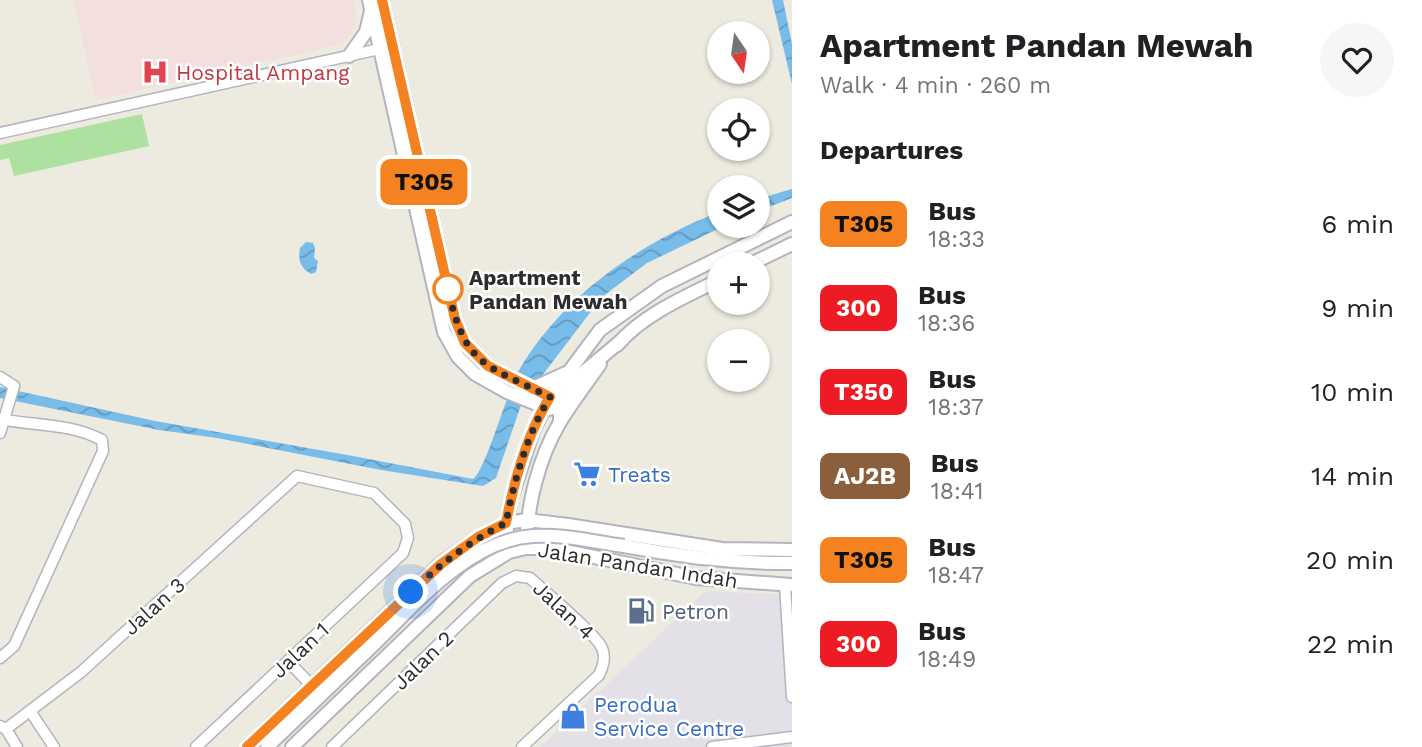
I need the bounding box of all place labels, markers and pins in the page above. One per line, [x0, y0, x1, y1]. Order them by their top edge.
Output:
hospital icon: Hospital Ampang [140, 57, 170, 87]
place label: Hospital Ampang [176, 60, 350, 85]
place label: Apartment Pandan Mewah [469, 265, 627, 314]
marker: Apartment Pandan Mewah [433, 274, 463, 304]
supermarket icon: Treats [572, 459, 602, 489]
place label: Treats [608, 462, 671, 487]
fuel station icon: Petron [626, 596, 656, 626]
place label: Petron [662, 599, 729, 624]
place label: Perodua Service Centre [594, 692, 744, 741]
shop icon: Perodua Service Centre [558, 701, 588, 731]

